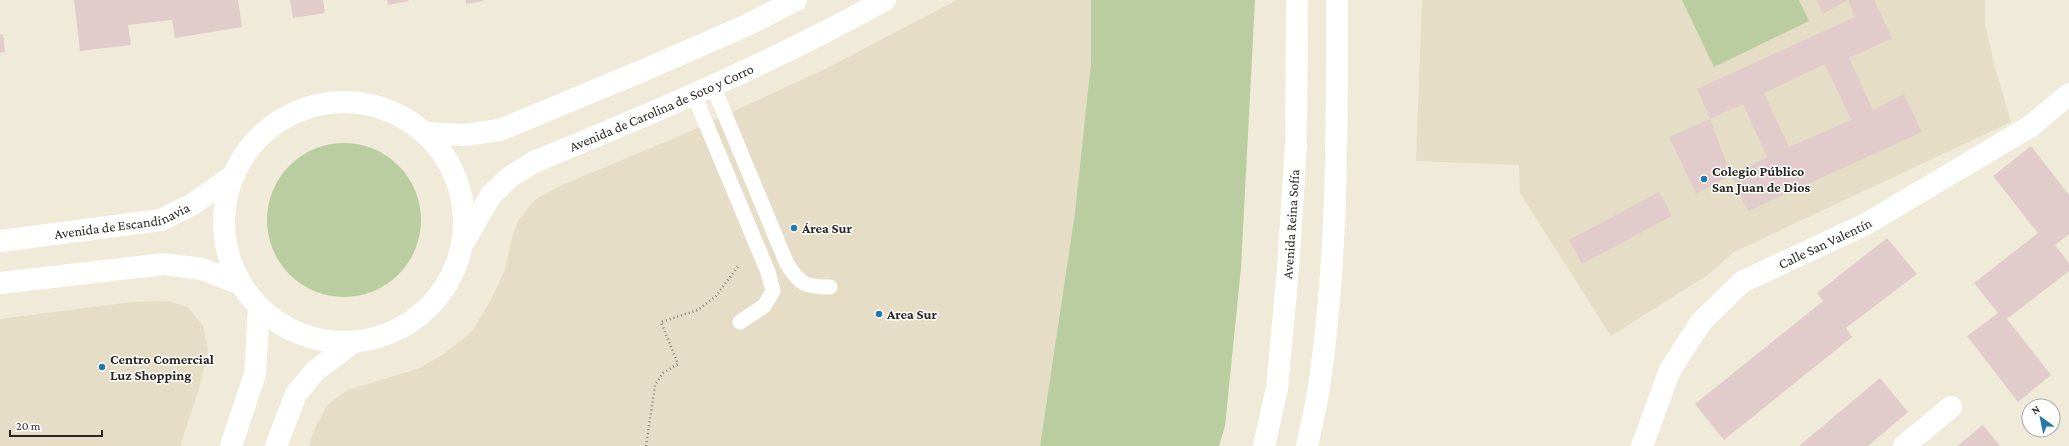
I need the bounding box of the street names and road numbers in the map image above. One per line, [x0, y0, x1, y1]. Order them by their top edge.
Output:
street label: Avenida de Carolina de Soto y Corro [567, 60, 756, 154]
street label: Avenida Reina Sofía [1279, 168, 1302, 280]
street label: Avenida de Escandinavia [53, 199, 193, 242]
street label: Calle San Valentín [1776, 214, 1875, 272]

